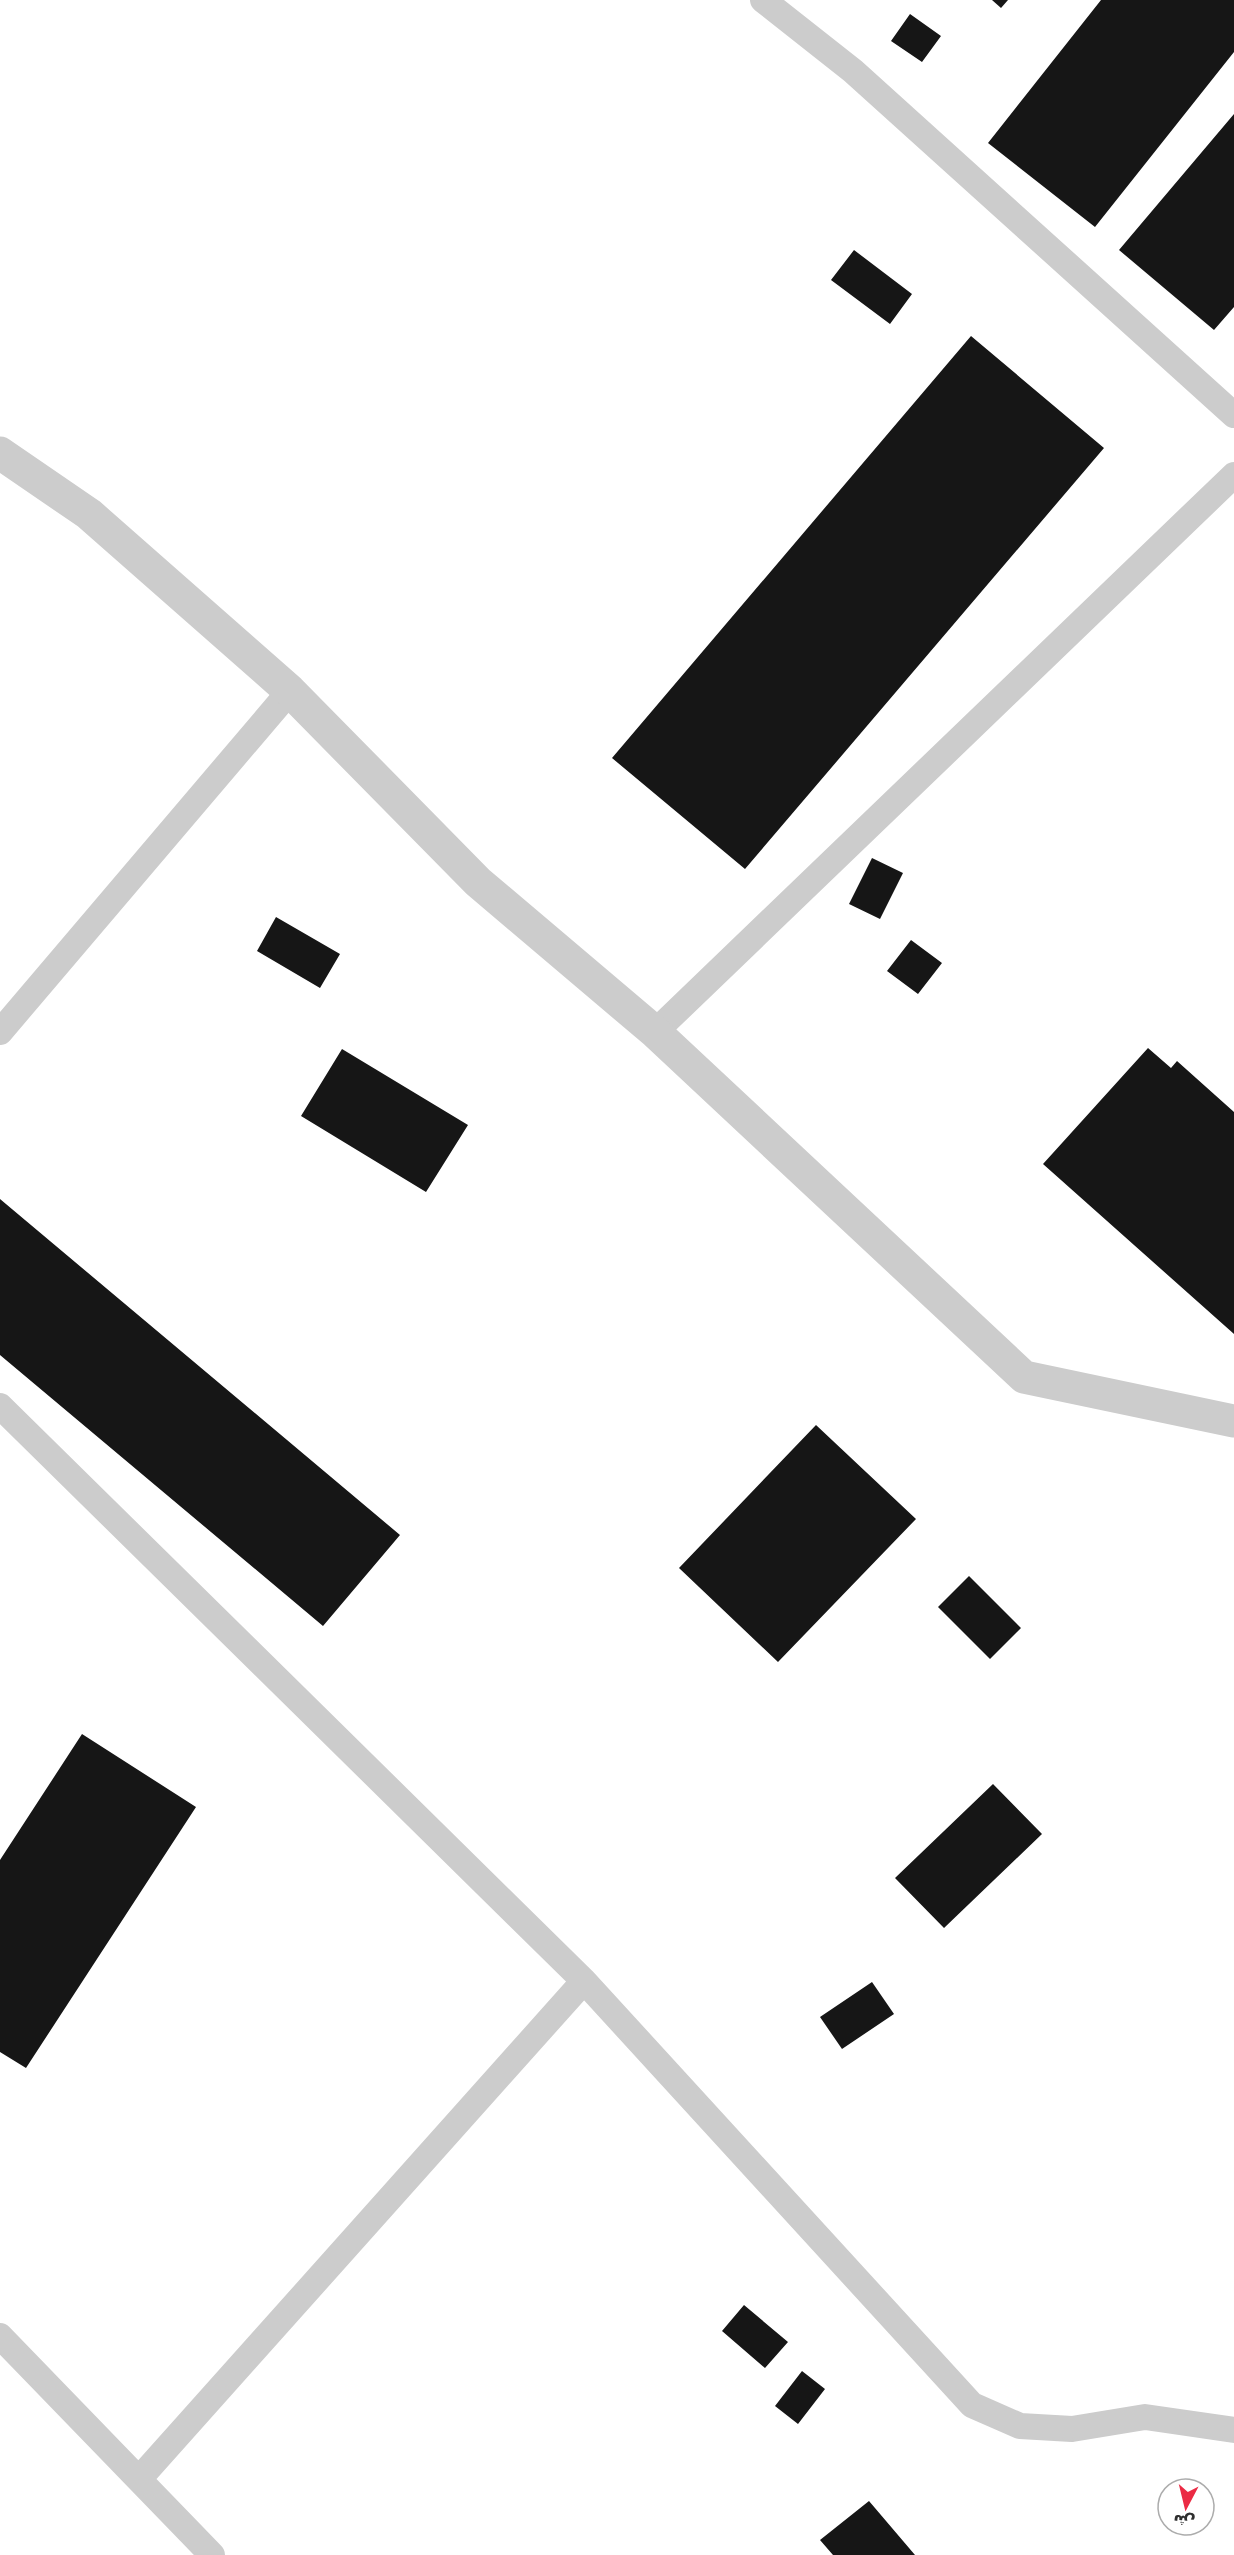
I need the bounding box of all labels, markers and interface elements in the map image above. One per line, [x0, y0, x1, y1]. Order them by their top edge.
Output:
north arrow [1156, 2477, 1216, 2537]
text: ش [1172, 2511, 1196, 2532]

